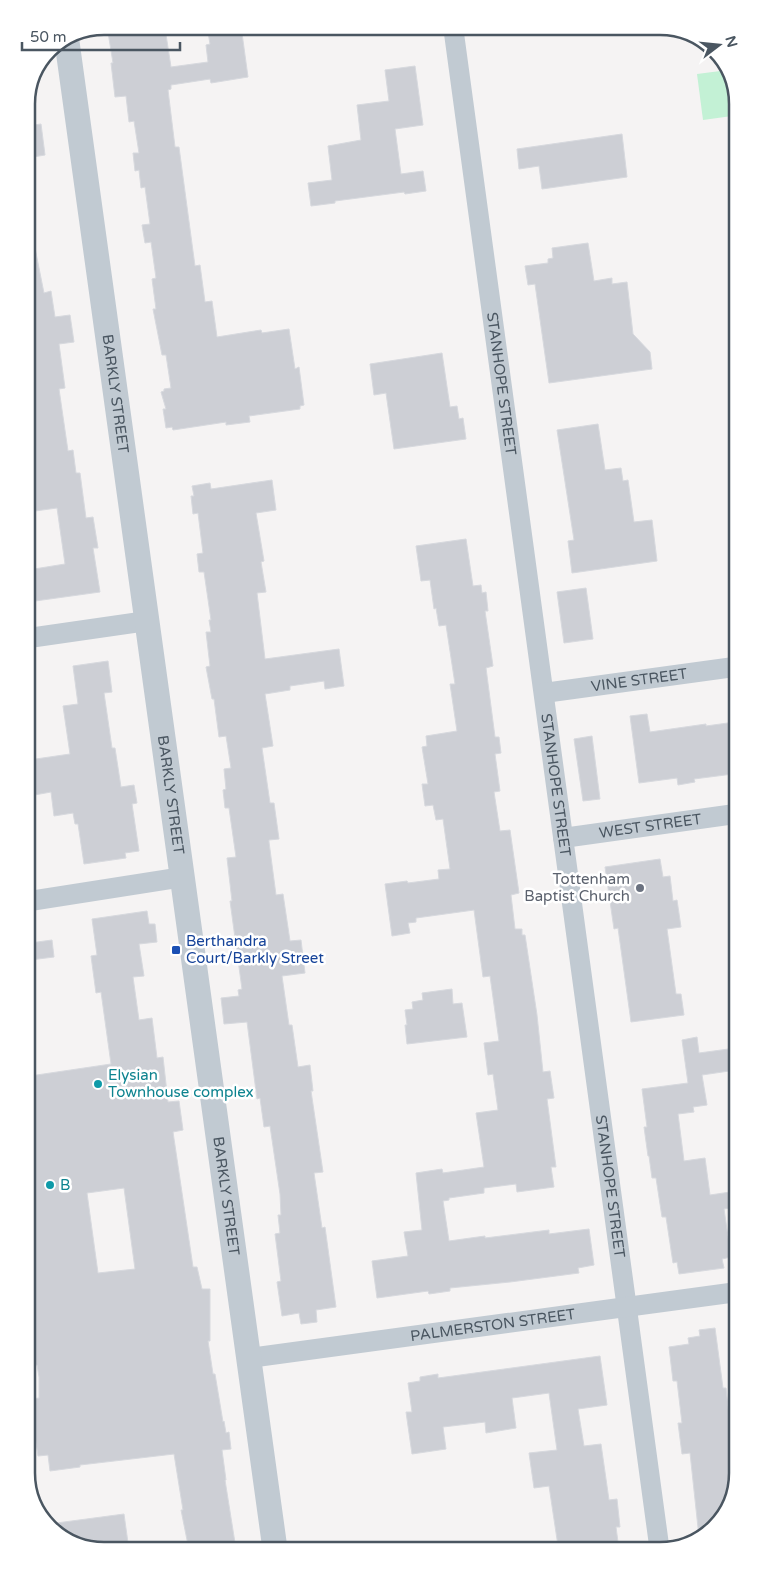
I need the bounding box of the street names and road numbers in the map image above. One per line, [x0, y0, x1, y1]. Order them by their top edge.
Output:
street label: STANHOPE STREET [483, 311, 520, 456]
street label: BARKLY STREET [98, 333, 133, 454]
street label: VINE STREET [590, 664, 688, 695]
street label: STANHOPE STREET [537, 712, 575, 858]
street label: BARKLY STREET [154, 734, 188, 856]
street label: WEST STREET [598, 810, 703, 842]
street label: STANHOPE STREET [592, 1114, 629, 1259]
street label: BARKLY STREET [209, 1135, 243, 1257]
street label: PALMERSTON STREET [409, 1305, 576, 1345]

